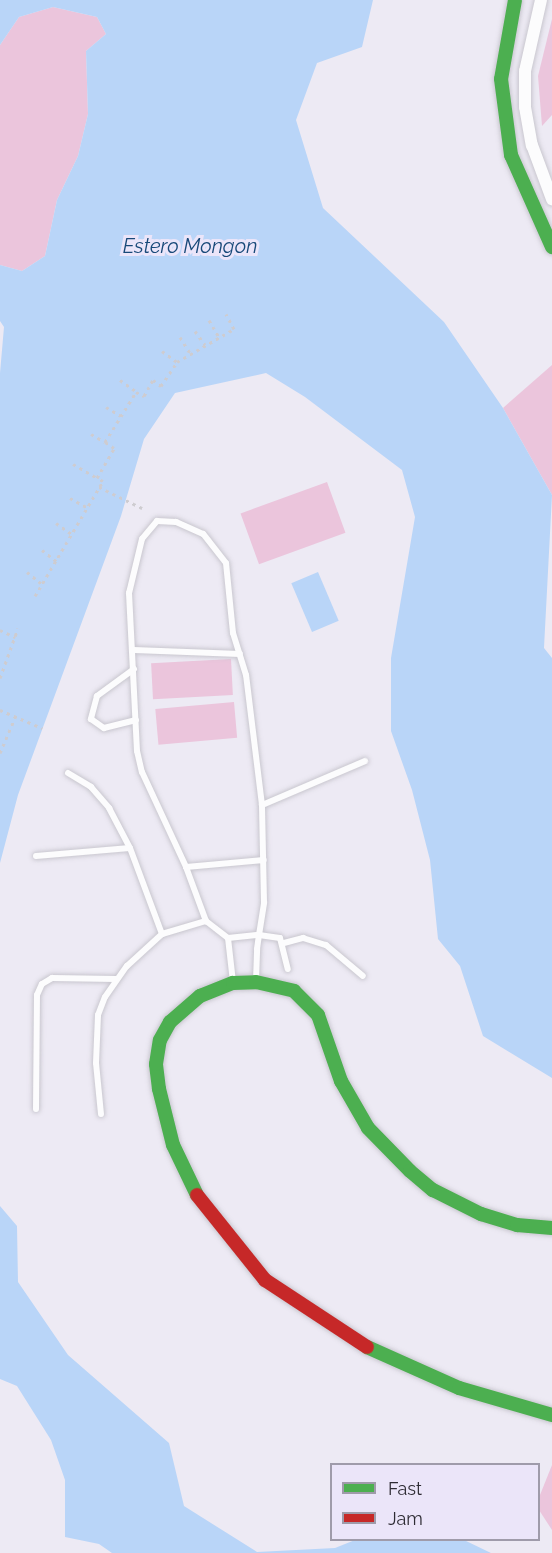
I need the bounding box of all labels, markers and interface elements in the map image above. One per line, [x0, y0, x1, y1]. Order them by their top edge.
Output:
water label: Estero Mongon [123, 234, 257, 258]
legend [330, 1463, 540, 1541]
text: Fast [388, 1478, 422, 1499]
text: Jam [388, 1508, 423, 1529]

